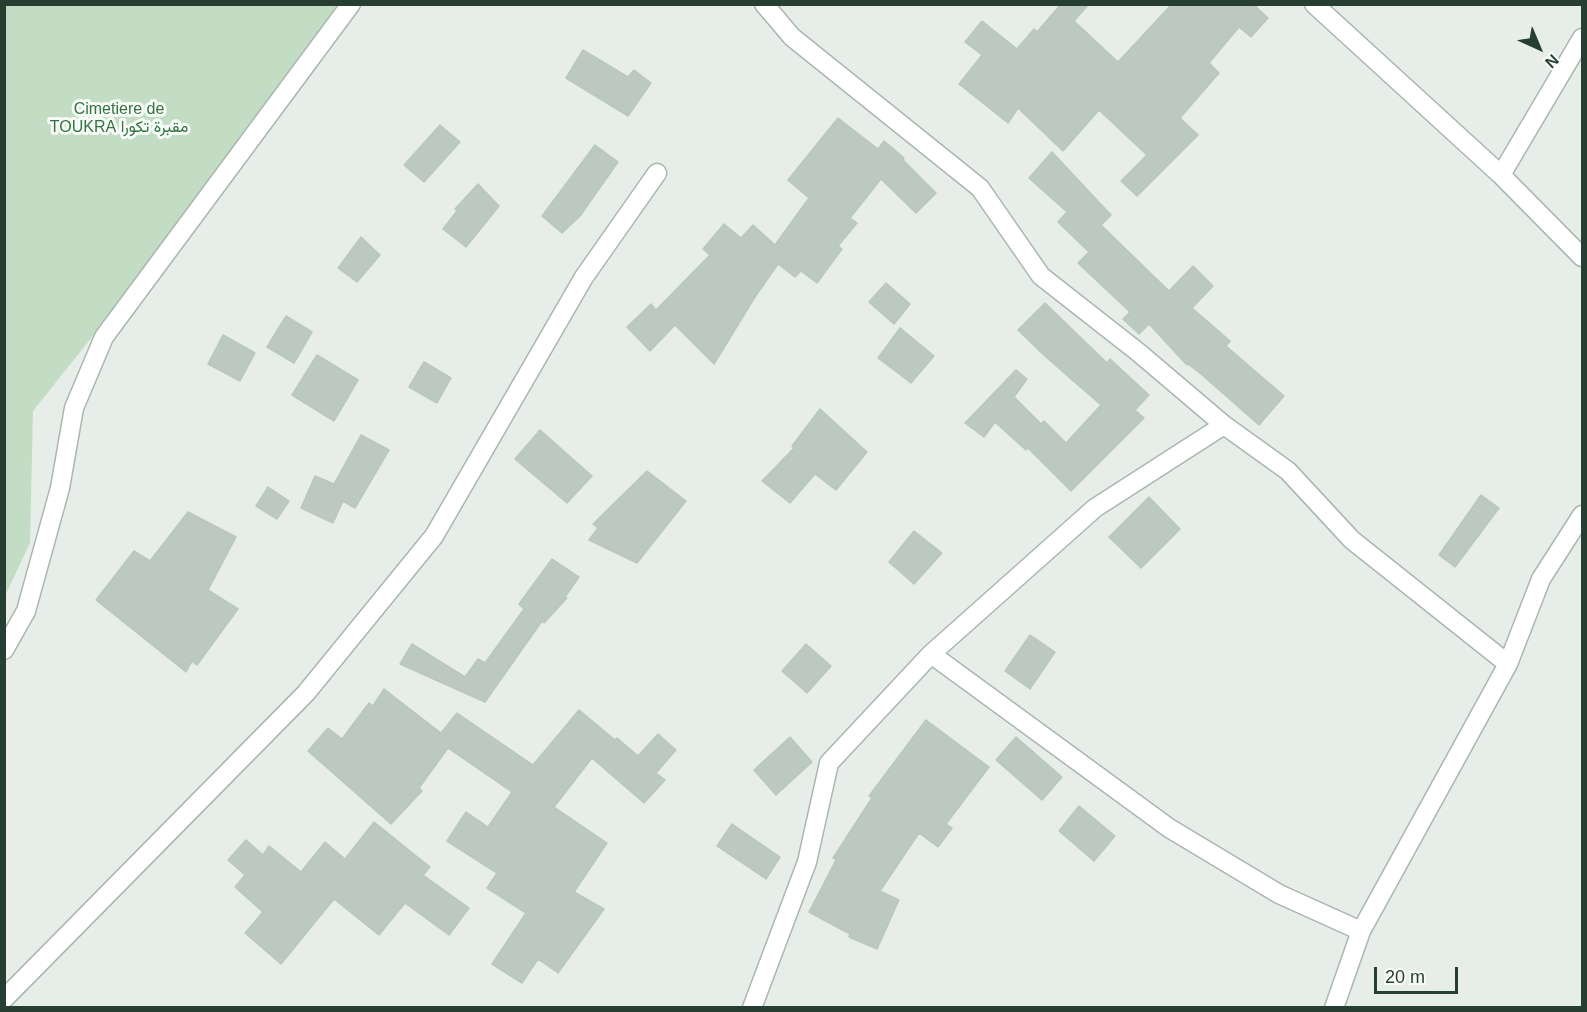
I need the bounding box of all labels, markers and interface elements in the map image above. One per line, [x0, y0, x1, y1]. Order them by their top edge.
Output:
north arrow [1509, 18, 1569, 78]
text: N [1542, 51, 1562, 71]
park label: Cimetiere de TOUKRA مقبرة تكورا [50, 100, 188, 138]
scale bar [1377, 955, 1461, 993]
text: 20 m [1385, 967, 1425, 987]

